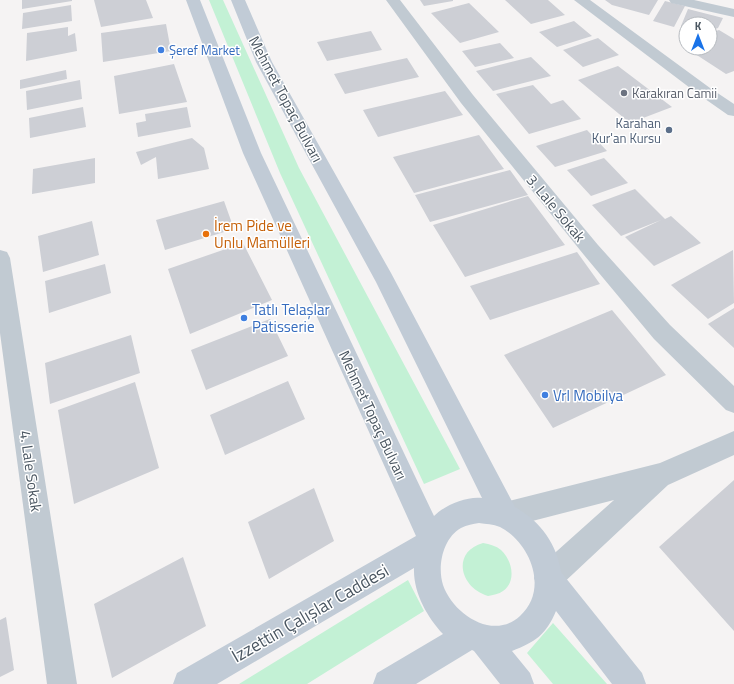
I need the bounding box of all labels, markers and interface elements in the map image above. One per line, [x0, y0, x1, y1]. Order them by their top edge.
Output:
north arrow [678, 16, 718, 56]
text: K [695, 18, 702, 34]
street label: Mehmet Topaç Bulvarı [243, 32, 329, 166]
place label: Şeref Market [169, 40, 240, 60]
marker: Şeref Market [156, 45, 166, 55]
place label: Karakıran Camii [632, 83, 717, 103]
marker: Karakıran Camii [619, 88, 629, 98]
place label: Karahan Kur'an Kursu [592, 113, 661, 148]
marker: Karahan Kur'an Kursu [664, 125, 674, 135]
street label: 3. Lale Sokak [521, 169, 591, 247]
place label: İrem Pide ve Unlu Mamülleri [214, 214, 310, 254]
marker: İrem Pide ve Unlu Mamülleri [201, 229, 211, 239]
place label: Tatlı Telaşlar Patisserie [252, 298, 330, 338]
marker: Tatlı Telaşlar Patisserie [239, 313, 249, 323]
street label: Mehmet Topaç Bulvarı [333, 347, 413, 483]
place label: Vrl Mobilya [553, 384, 623, 407]
marker: Vrl Mobilya [540, 390, 550, 400]
street label: 4. Lale Sokak [14, 429, 48, 513]
street label: İzzettin Çalışlar Caddesi [226, 557, 394, 669]

